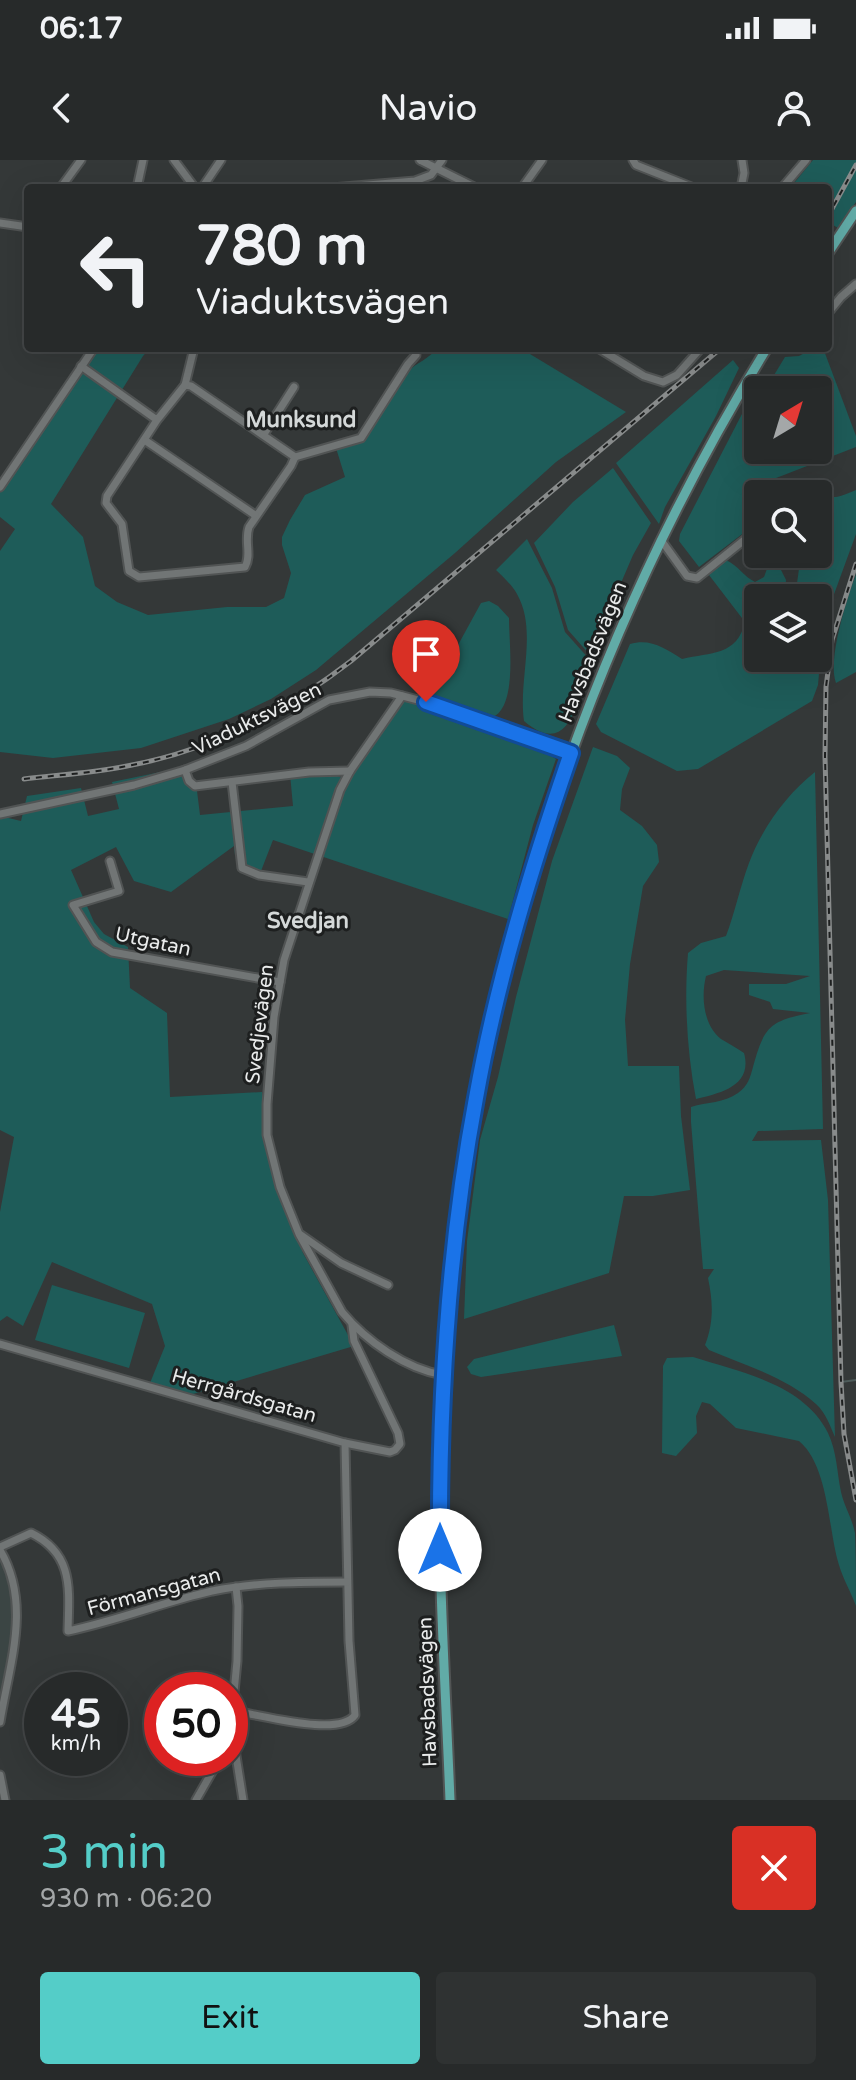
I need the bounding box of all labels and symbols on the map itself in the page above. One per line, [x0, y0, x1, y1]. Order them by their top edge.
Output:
north arrow [744, 376, 832, 464]
district label: Munksund [246, 407, 356, 433]
street label: Havsbadsvägen [554, 578, 632, 726]
pin [392, 620, 460, 702]
street label: Viaduktsvägen [189, 677, 325, 761]
district label: Svedjan [267, 908, 349, 934]
street label: Utgatan [113, 922, 193, 962]
street label: Svedjevägen [241, 963, 279, 1085]
street label: Herrgårdsgatan [169, 1364, 319, 1428]
position arrow [398, 1508, 482, 1592]
street label: Förmansgatan [85, 1563, 223, 1621]
street label: Havsbadsvägen [413, 1617, 443, 1767]
speed limit sign: 50 [144, 1672, 248, 1776]

